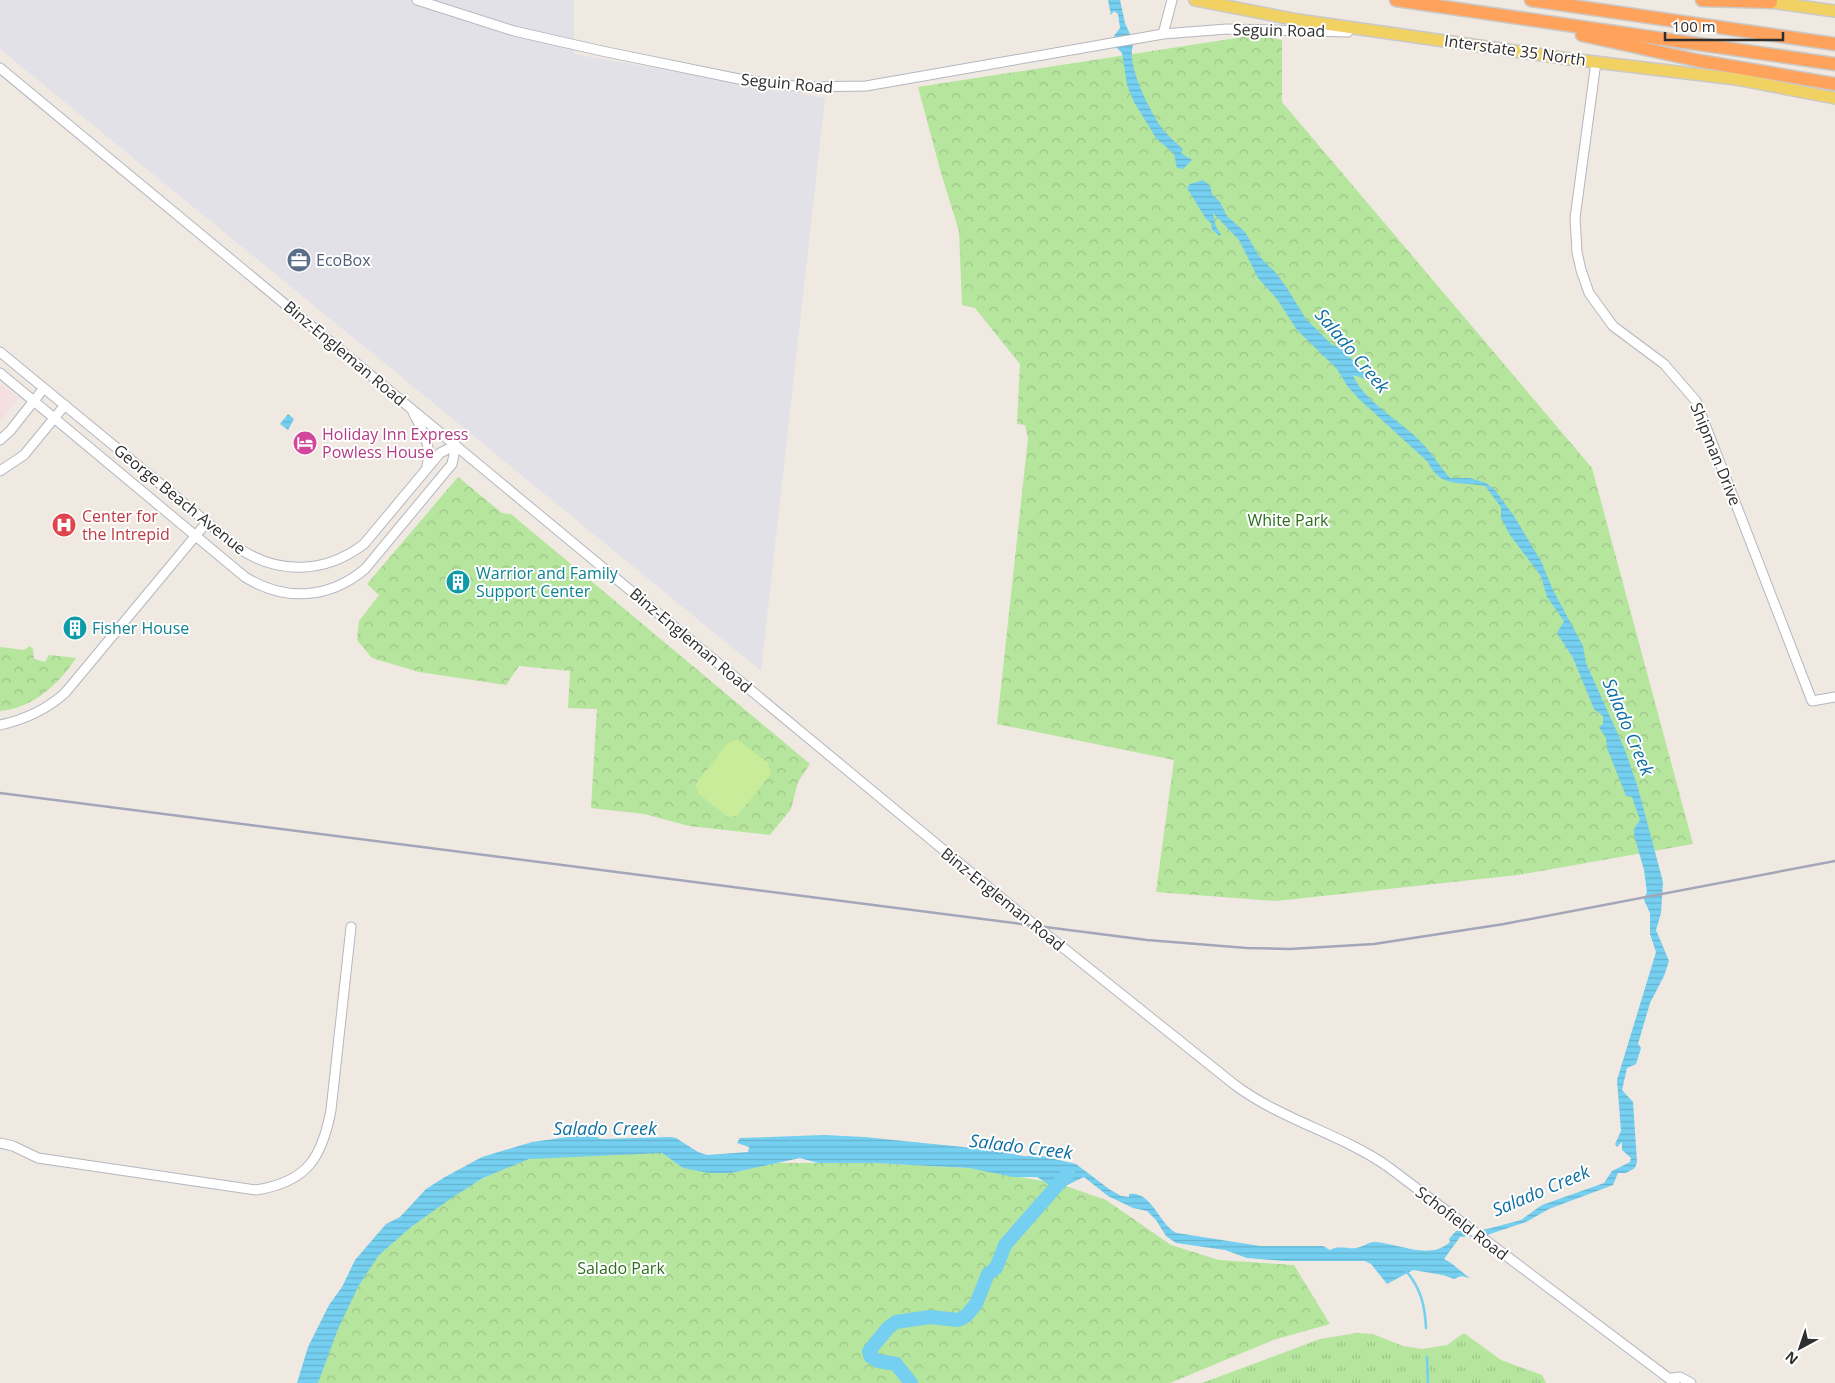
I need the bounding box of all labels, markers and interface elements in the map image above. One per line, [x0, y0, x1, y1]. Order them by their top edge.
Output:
scale bar [1665, 10, 1782, 42]
text: 100 m [1672, 16, 1716, 36]
street label: Seguin Road [1233, 18, 1325, 42]
street label: Interstate 35 North [1443, 29, 1587, 71]
street label: Seguin Road [740, 68, 834, 98]
office icon: EcoBox [286, 247, 312, 273]
place label: EcoBox [316, 249, 371, 271]
street label: Binz-Engleman Road [279, 295, 411, 411]
water label: Salado Creek [1310, 303, 1396, 399]
street label: Shipman Drive [1685, 399, 1747, 509]
place label: Holiday Inn Express Powless House [322, 423, 468, 463]
hotel icon: Holiday Inn Express Powless House [292, 430, 318, 456]
street label: George Beach Avenue [109, 439, 251, 559]
place label: Center for the Intrepid [82, 505, 170, 545]
park label: White Park [1248, 509, 1329, 531]
hospital icon: Center for the Intrepid [51, 512, 77, 538]
place label: Warrior and Family Support Center [476, 562, 619, 602]
building icon: Warrior and Family Support Center [445, 569, 471, 595]
street label: Binz-Engleman Road [625, 582, 757, 698]
building icon: Fisher House [62, 615, 88, 641]
place label: Fisher House [92, 617, 189, 639]
water label: Salado Creek [1598, 674, 1661, 780]
street label: Binz-Engleman Road [937, 842, 1069, 956]
water label: Salado Creek [553, 1116, 658, 1140]
water label: Salado Creek [968, 1128, 1075, 1164]
water label: Salado Creek [1488, 1158, 1594, 1221]
street label: Schofield Road [1411, 1181, 1513, 1265]
park label: Salado Park [577, 1257, 665, 1279]
north arrow [1775, 1323, 1825, 1373]
text: N [1781, 1347, 1802, 1369]

